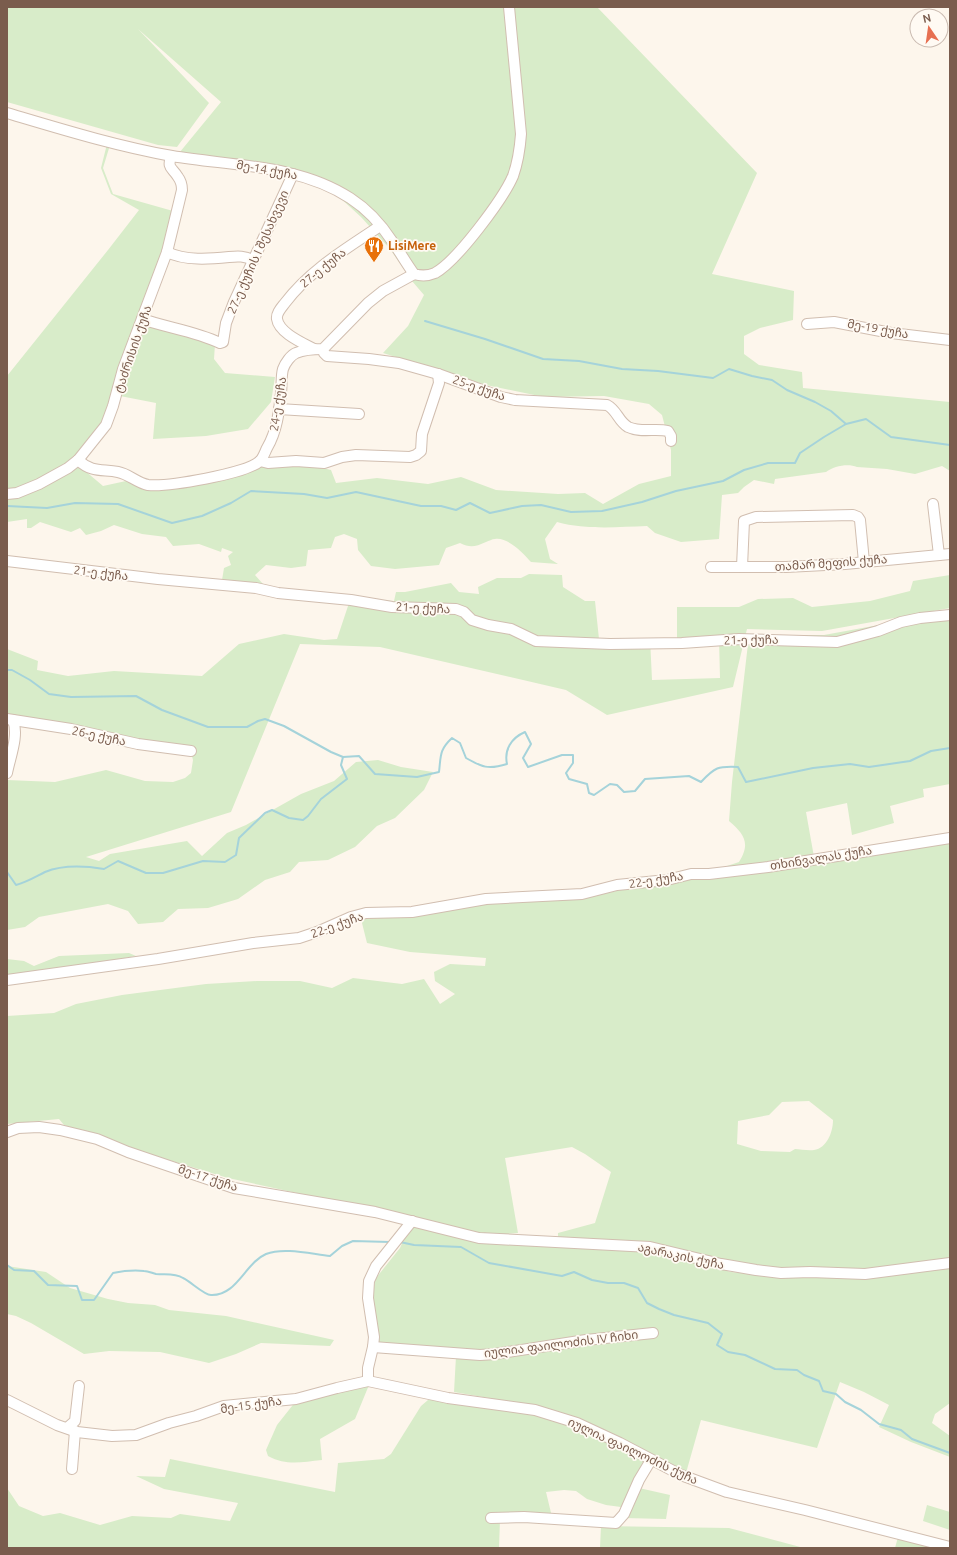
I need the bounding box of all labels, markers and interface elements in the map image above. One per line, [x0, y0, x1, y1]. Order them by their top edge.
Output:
north arrow [909, 8, 949, 48]
text: N [921, 11, 932, 25]
street label: მე-14 ქუჩა [235, 158, 299, 182]
street label: 27-ე ქუჩის I შესახვევი [224, 188, 292, 316]
restaurant icon: LisiMere [363, 235, 385, 263]
place label: LisiMere [388, 239, 436, 252]
street label: 27-ე ქუჩა [297, 245, 349, 291]
street label: ტაძრისის ქუჩა [111, 303, 155, 395]
street label: მე-19 ქუჩა [846, 317, 910, 341]
street label: 25-ე ქუჩა [451, 372, 507, 404]
street label: 24-ე ქუჩა [267, 376, 289, 432]
street label: თამარ მეფის ქუჩა [774, 552, 888, 574]
street label: 21-ე ქუჩა [73, 563, 129, 583]
street label: 21-ე ქუჩა [395, 600, 451, 616]
street label: 21-ე ქუჩა [723, 633, 779, 647]
street label: 26-ე ქუჩა [71, 723, 127, 749]
street label: თხინვალას ქუჩა [769, 843, 873, 874]
street label: 22-ე ქუჩა [628, 869, 684, 891]
street label: 22-ე ქუჩა [309, 909, 365, 941]
street label: მე-17 ქუჩა [176, 1162, 240, 1194]
street label: აგარაკის ქუჩა [637, 1240, 725, 1272]
street label: იულია ფაილოძის IV ჩიხი [483, 1328, 639, 1361]
street label: მე-15 ქუჩა [219, 1394, 283, 1416]
street label: იულია ფაილოძის ქუჩა [565, 1415, 700, 1488]

